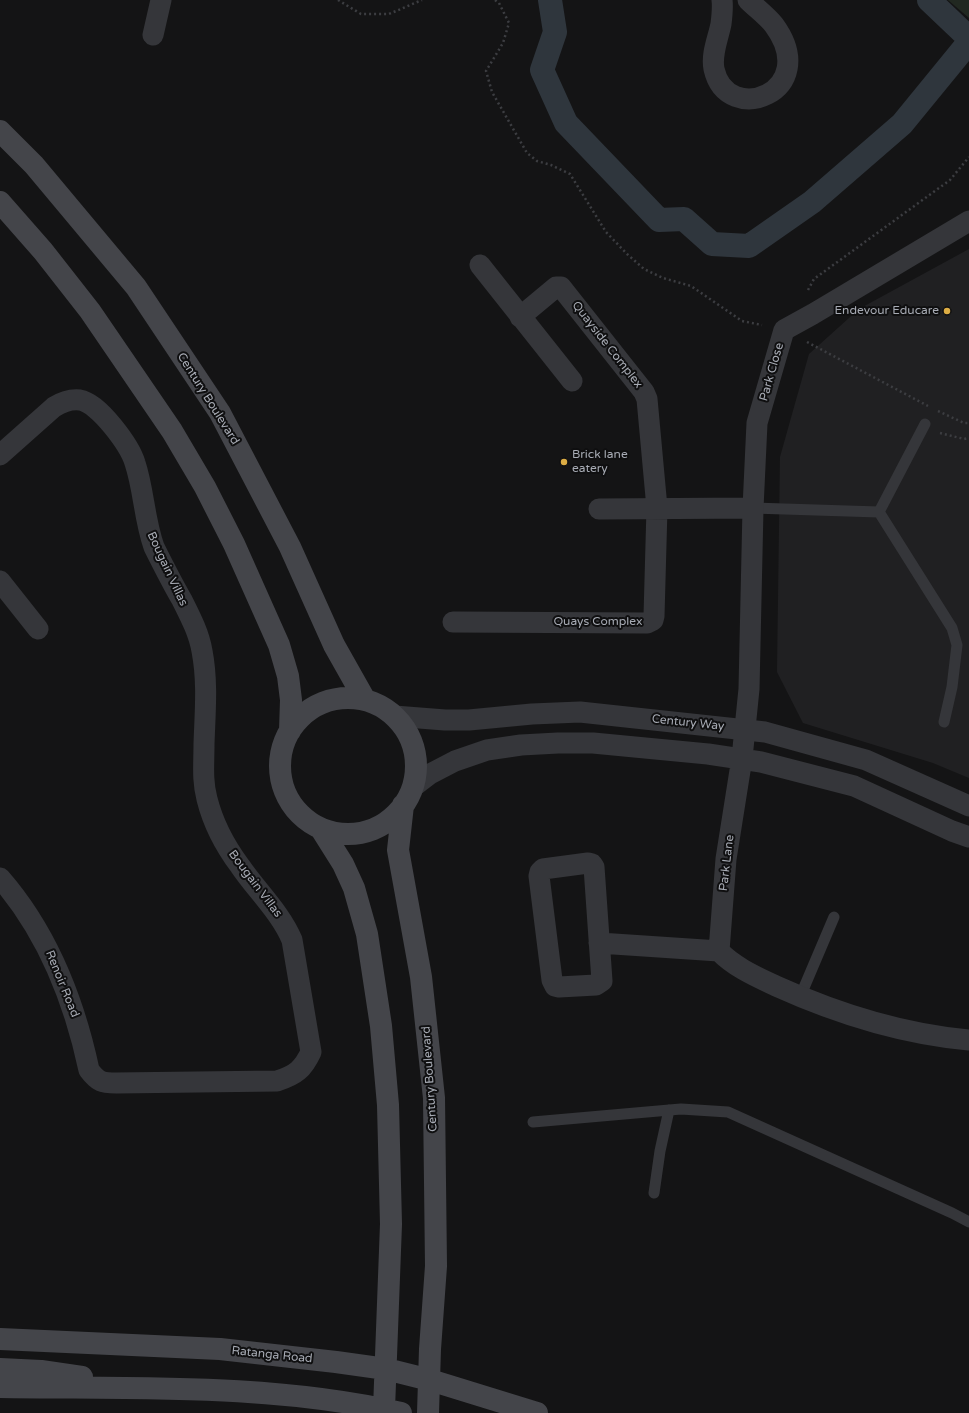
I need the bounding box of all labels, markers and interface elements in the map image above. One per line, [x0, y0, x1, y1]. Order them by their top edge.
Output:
street label: Quayside Complex [569, 299, 645, 391]
place label: Endevour Educare [835, 304, 939, 318]
marker: Endevour Educare [942, 306, 952, 316]
street label: Park Close [757, 341, 787, 403]
street label: Century Boulevard [174, 350, 242, 448]
place label: Brick lane eatery [572, 448, 628, 476]
marker: Brick lane eatery [559, 457, 569, 467]
street label: Bougain Villas [144, 530, 190, 608]
street label: Quays Complex [553, 615, 643, 629]
street label: Century Way [651, 712, 725, 734]
street label: Park Lane [716, 834, 738, 892]
street label: Bougain Villas [225, 848, 285, 920]
street label: Renoir Road [42, 948, 82, 1020]
street label: Century Boulevard [419, 1026, 441, 1132]
street label: Ratanga Road [231, 1344, 313, 1366]

